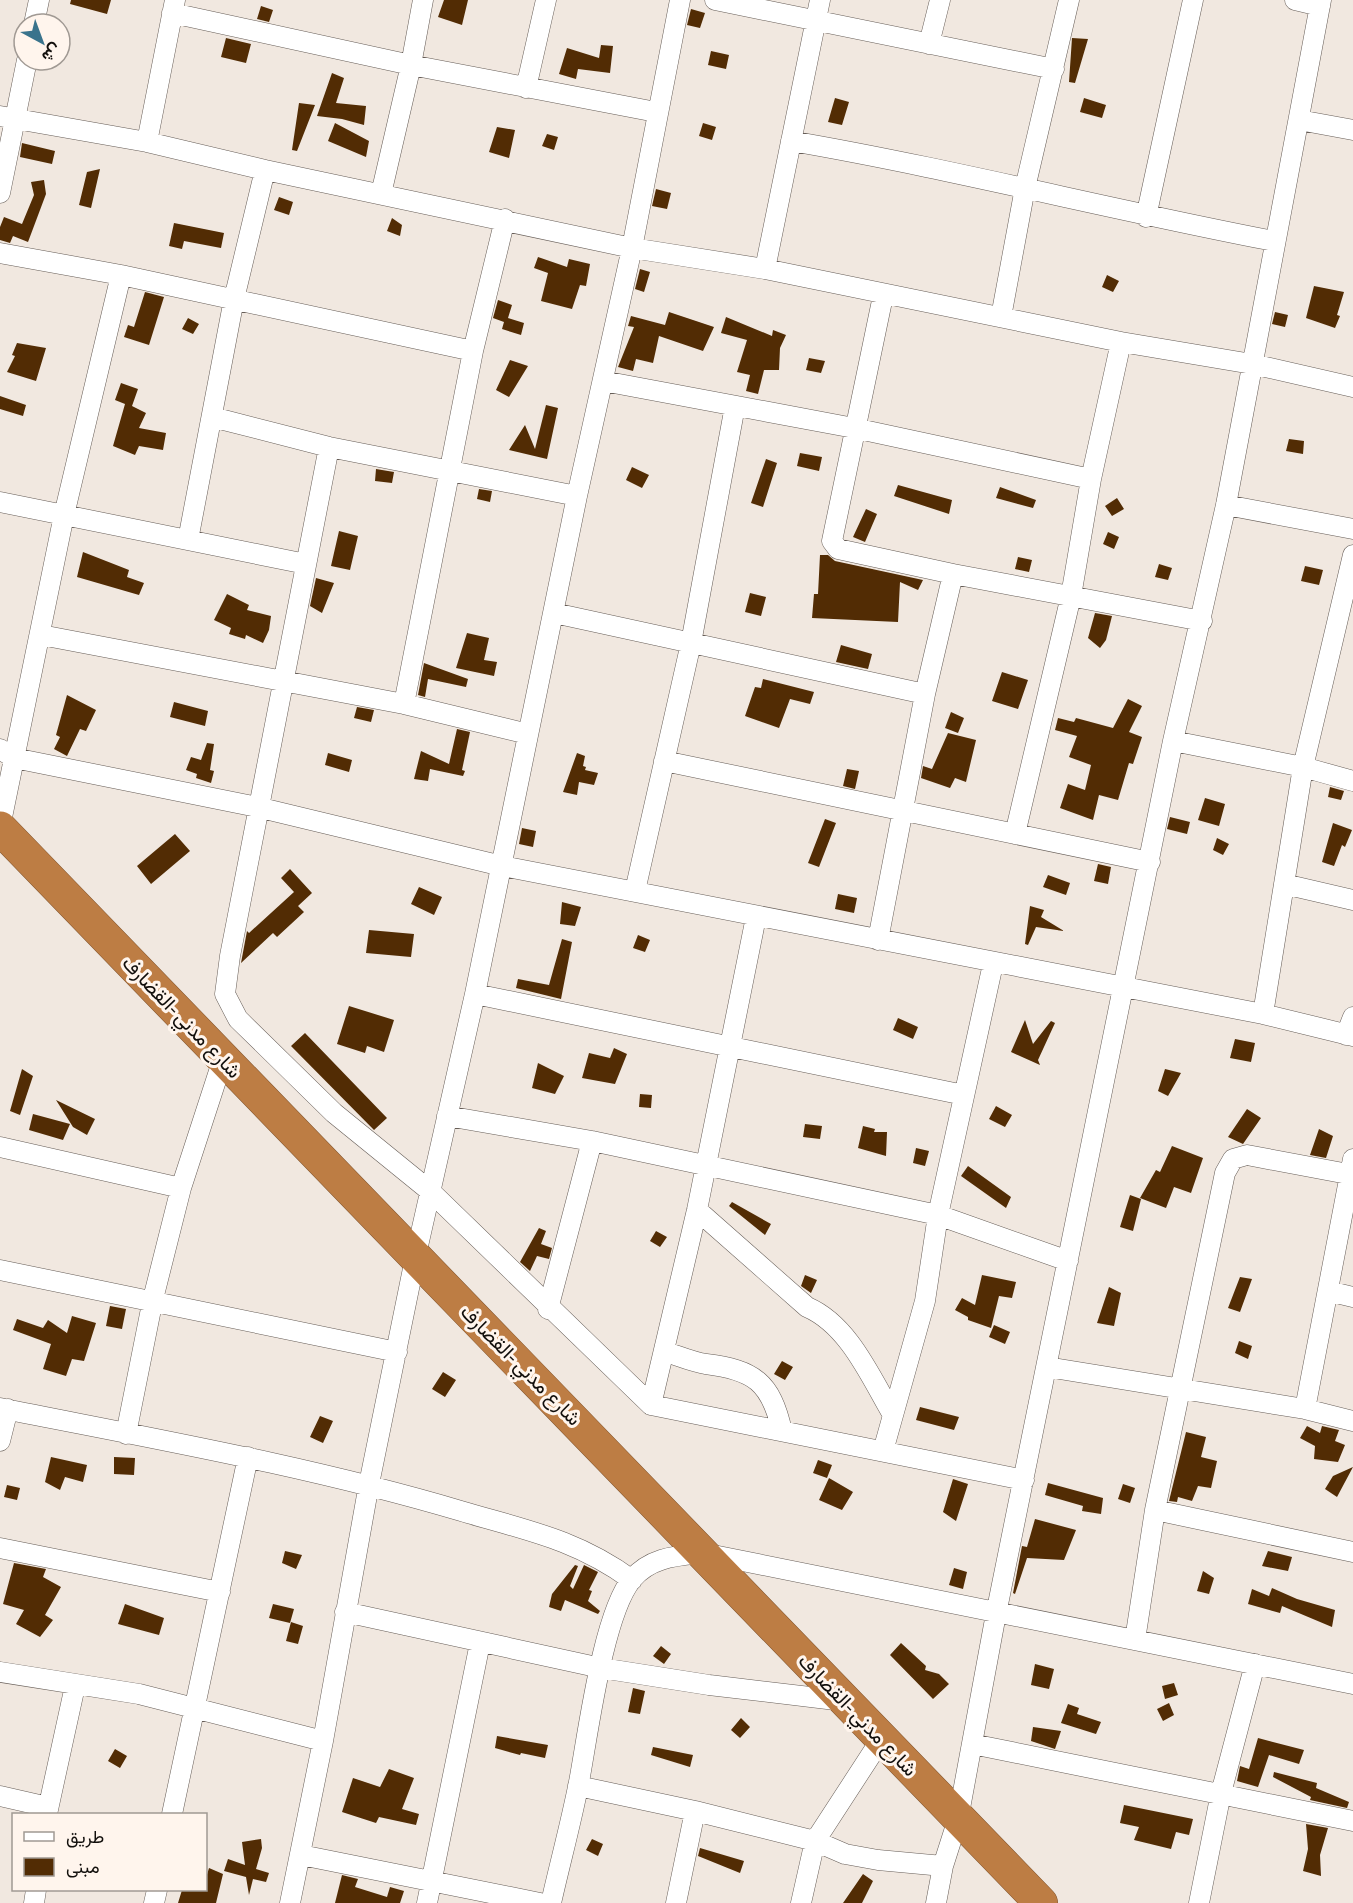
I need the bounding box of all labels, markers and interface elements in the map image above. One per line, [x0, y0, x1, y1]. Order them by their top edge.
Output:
north arrow [12, 12, 72, 72]
text: ش [38, 39, 65, 66]
street label: شارع مدني -القضارف [114, 951, 246, 1087]
street label: شارع مدني -القضارف [452, 1300, 586, 1434]
street label: شارع مدني -القضارف [790, 1649, 922, 1785]
legend [12, 1813, 207, 1891]
text: طريق [66, 1826, 104, 1848]
text: مبنى [66, 1856, 100, 1878]

